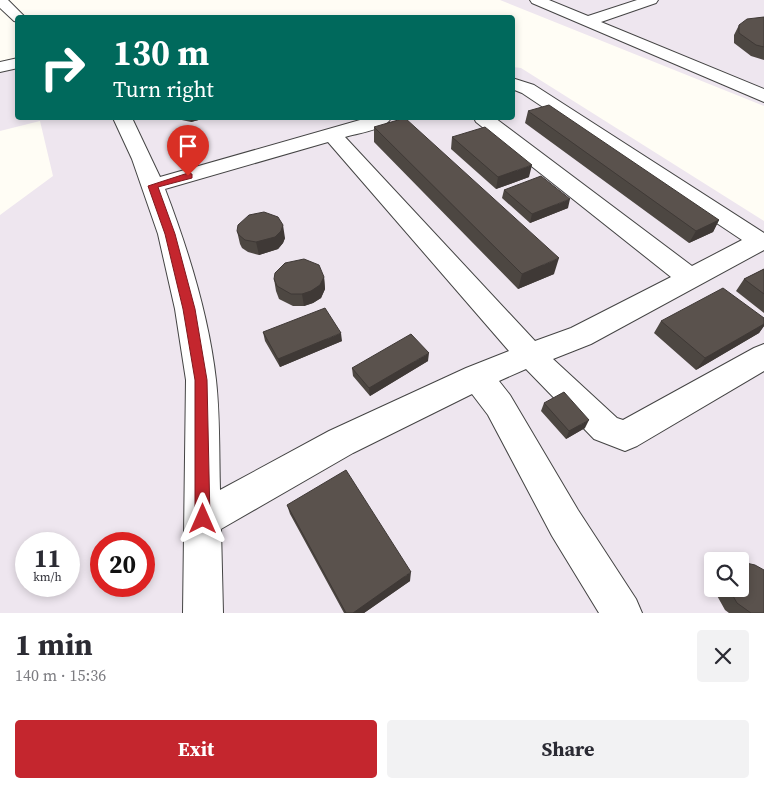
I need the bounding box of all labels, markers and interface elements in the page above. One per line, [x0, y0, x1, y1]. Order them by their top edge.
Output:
text: 130 m [113, 29, 209, 77]
icon: right [30, 35, 95, 100]
text: Turn right [113, 74, 214, 104]
pin [167, 125, 209, 176]
icon: arrive [174, 132, 202, 160]
position arrow [176, 492, 228, 544]
speed limit sign: 20 [90, 532, 155, 597]
text: 11 [34, 541, 61, 575]
map controls [704, 552, 749, 597]
button: search [704, 552, 749, 597]
text: km/h [33, 569, 62, 585]
text: 1 min [15, 624, 93, 665]
button: close [697, 630, 749, 682]
text: 140 m · 15:36 [15, 664, 106, 686]
button: Exit [15, 720, 377, 778]
button: Share [387, 720, 749, 778]

